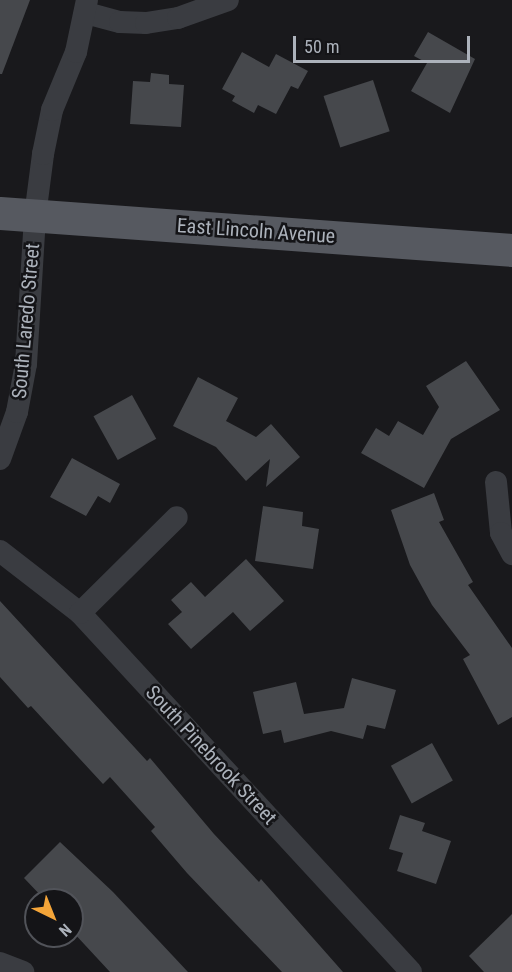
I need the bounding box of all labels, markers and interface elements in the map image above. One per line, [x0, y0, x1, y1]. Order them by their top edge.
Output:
scale bar [296, 24, 473, 62]
text: 50 m [304, 36, 339, 57]
street label: East Lincoln Avenue [176, 213, 336, 249]
street label: South Laredo Street [7, 242, 45, 400]
street label: South Pinebrook Street [140, 681, 282, 829]
north arrow [24, 888, 84, 948]
text: N [55, 920, 75, 940]

